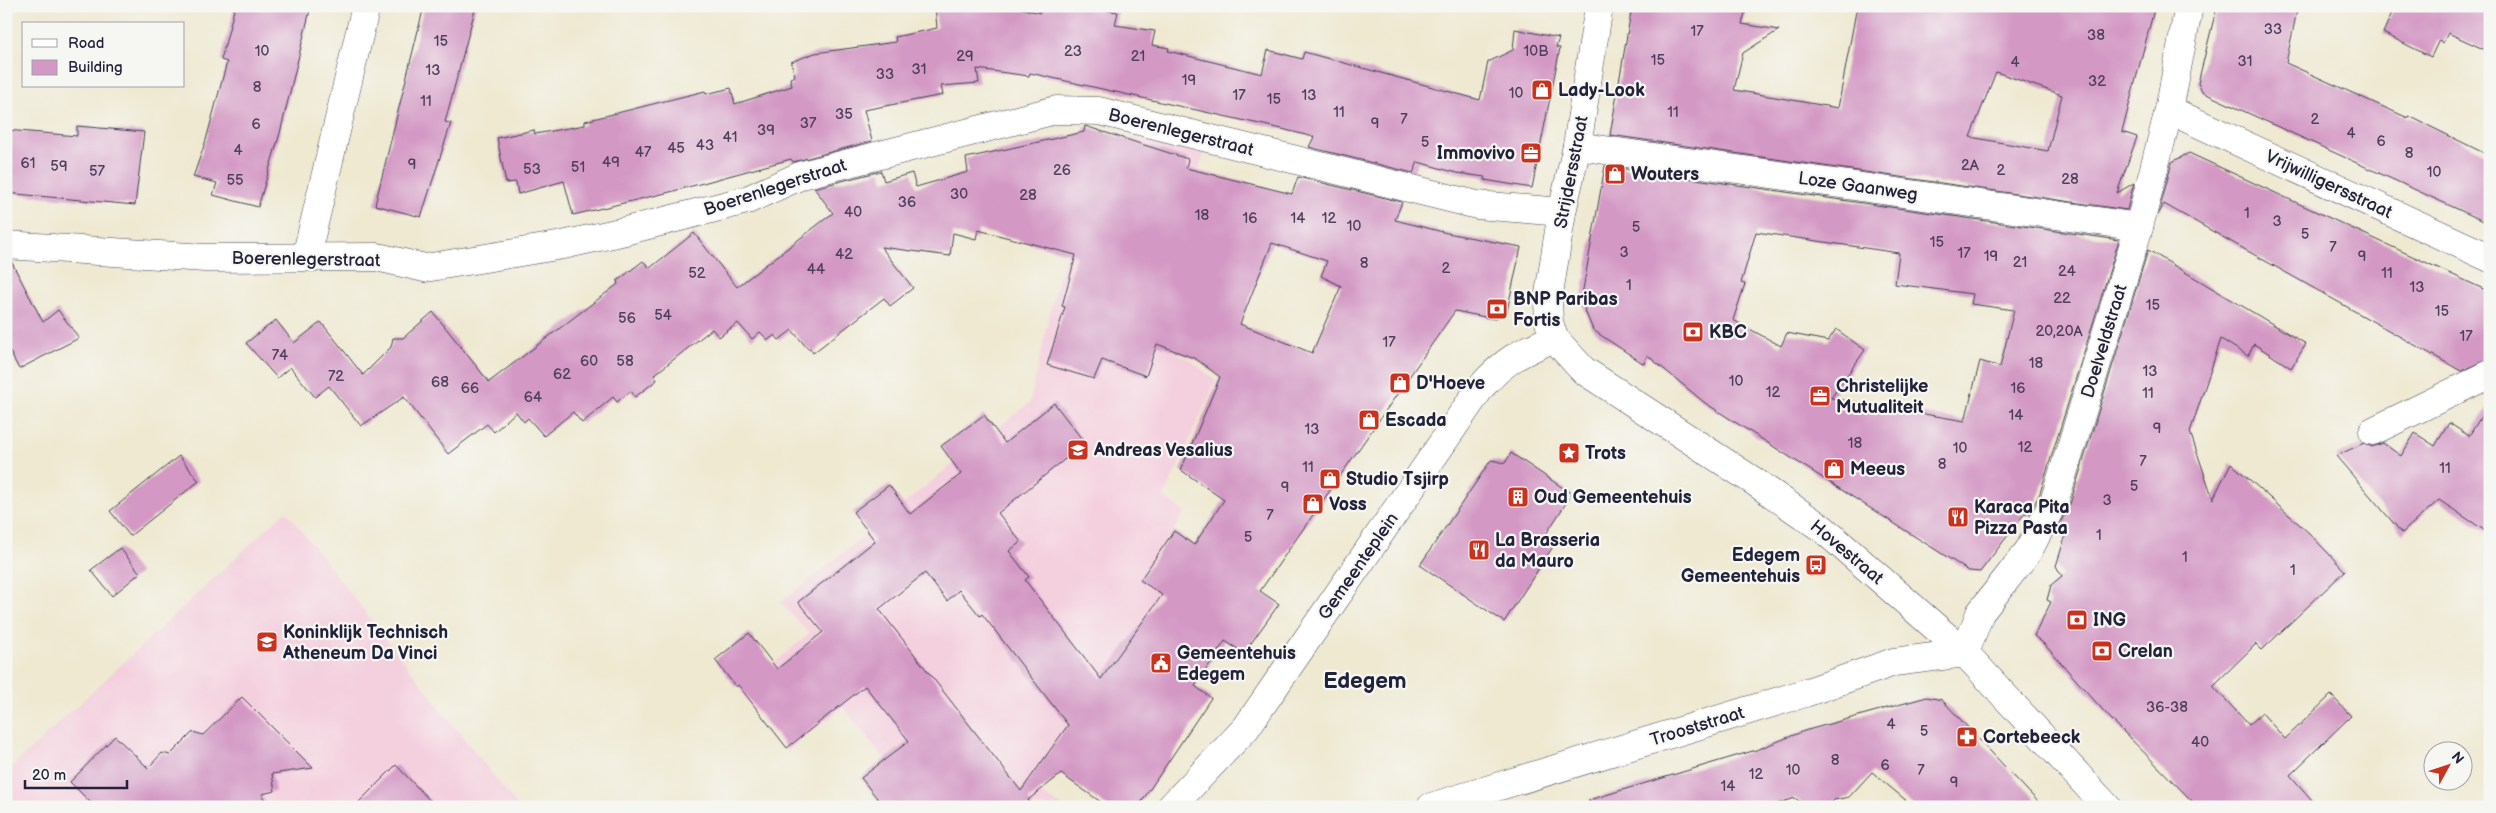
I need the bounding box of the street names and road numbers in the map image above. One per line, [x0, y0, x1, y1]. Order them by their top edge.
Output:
street label: Boerenlegerstraat [1106, 104, 1256, 161]
street label: Strijdersstraat [1550, 114, 1593, 230]
street label: Vrijwilligersstraat [2262, 146, 2396, 223]
street label: Boerenlegerstraat [701, 154, 850, 220]
street label: Loze Gaanweg [1797, 168, 1919, 205]
street label: Boerenlegerstraat [231, 248, 381, 271]
street label: Doelveldstraat [2077, 281, 2132, 400]
street label: Gemeenteplein [1314, 509, 1403, 624]
street label: Hovestraat [1806, 516, 1888, 589]
street label: Trooststraat [1648, 702, 1747, 751]

